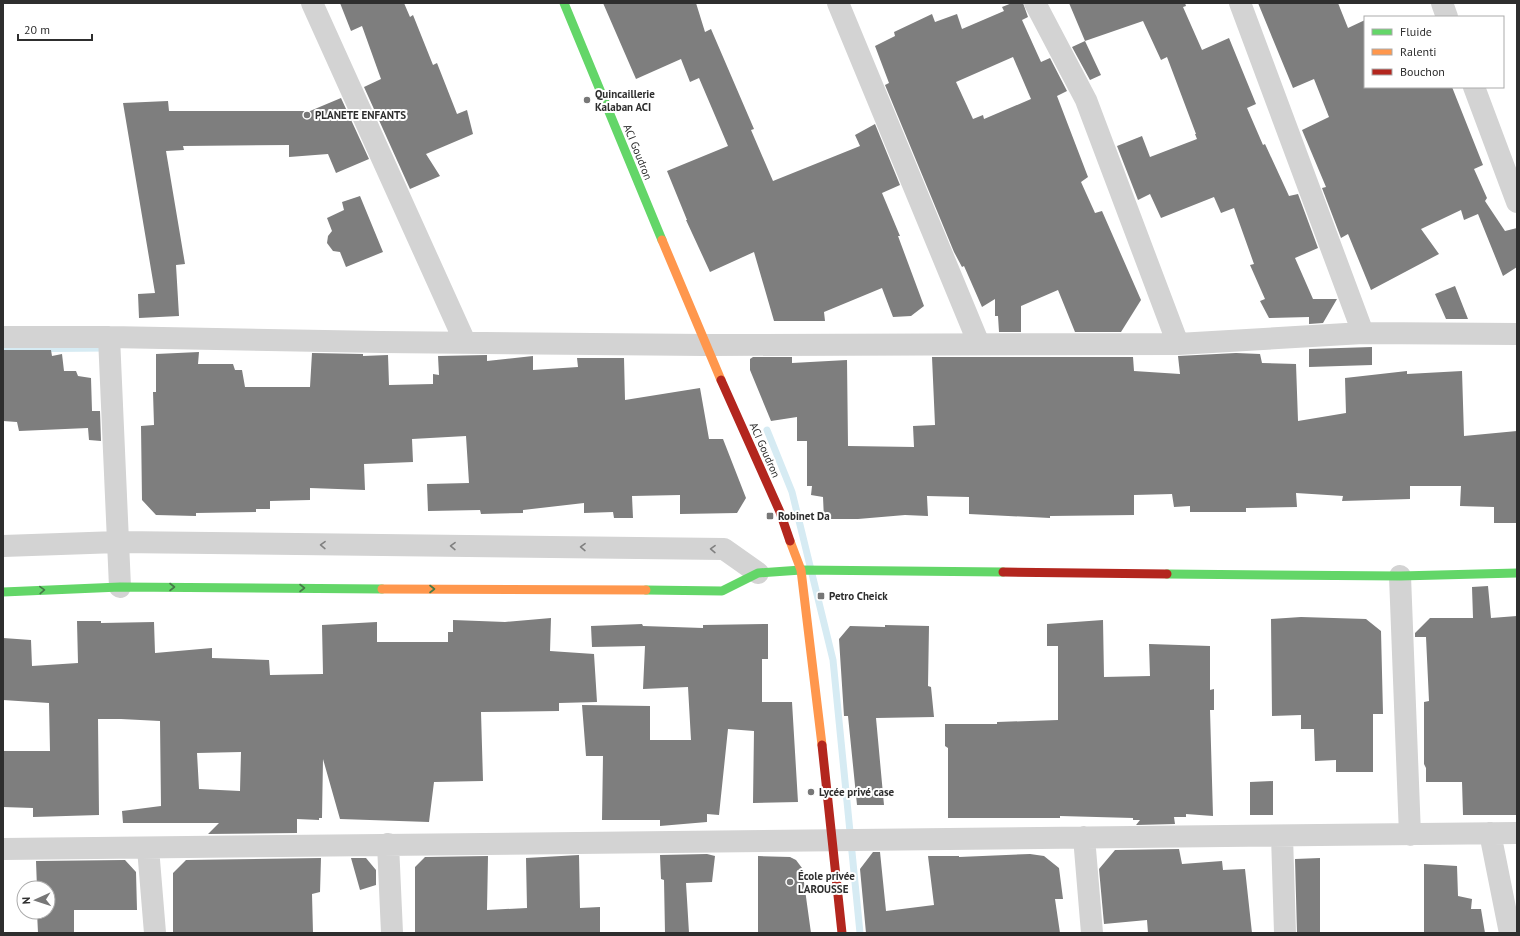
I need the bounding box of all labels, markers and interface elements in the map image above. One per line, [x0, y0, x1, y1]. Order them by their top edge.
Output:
scale bar [18, 16, 92, 42]
legend [1364, 16, 1504, 88]
text: 20 m [24, 22, 50, 37]
text: Fluide [1400, 24, 1432, 39]
text: Ralenti [1400, 44, 1436, 59]
text: Bouchon [1400, 64, 1445, 79]
place label: Quincaillerie Kalaban ACI [595, 87, 655, 114]
marker: Quincaillerie Kalaban ACI [582, 95, 592, 105]
place label: PLANETE ENFANTS [315, 108, 406, 122]
marker: PLANETE ENFANTS [302, 110, 312, 120]
street label: ACI Goudron [621, 122, 655, 182]
street label: ACI Goudron [747, 420, 783, 480]
place label: Robinet Da [778, 509, 830, 523]
marker: Robinet Da [765, 511, 775, 521]
one-way arrow [320, 540, 326, 549]
one-way arrow [450, 542, 456, 550]
one-way arrow [580, 543, 586, 551]
one-way arrow [710, 545, 716, 553]
one-way arrow [169, 583, 175, 591]
one-way arrow [299, 584, 305, 592]
one-way arrow [429, 585, 435, 593]
one-way arrow [39, 586, 45, 594]
place label: Petro Cheick [829, 589, 888, 603]
marker: Petro Cheick [816, 591, 826, 601]
place label: Lycée privé case [819, 785, 895, 799]
marker: Lycée privé case [806, 787, 816, 797]
place label: École privée LAROUSSE [798, 869, 855, 896]
marker: École privée LAROUSSE [785, 877, 795, 887]
north arrow [16, 880, 56, 920]
text: N [19, 897, 33, 905]

